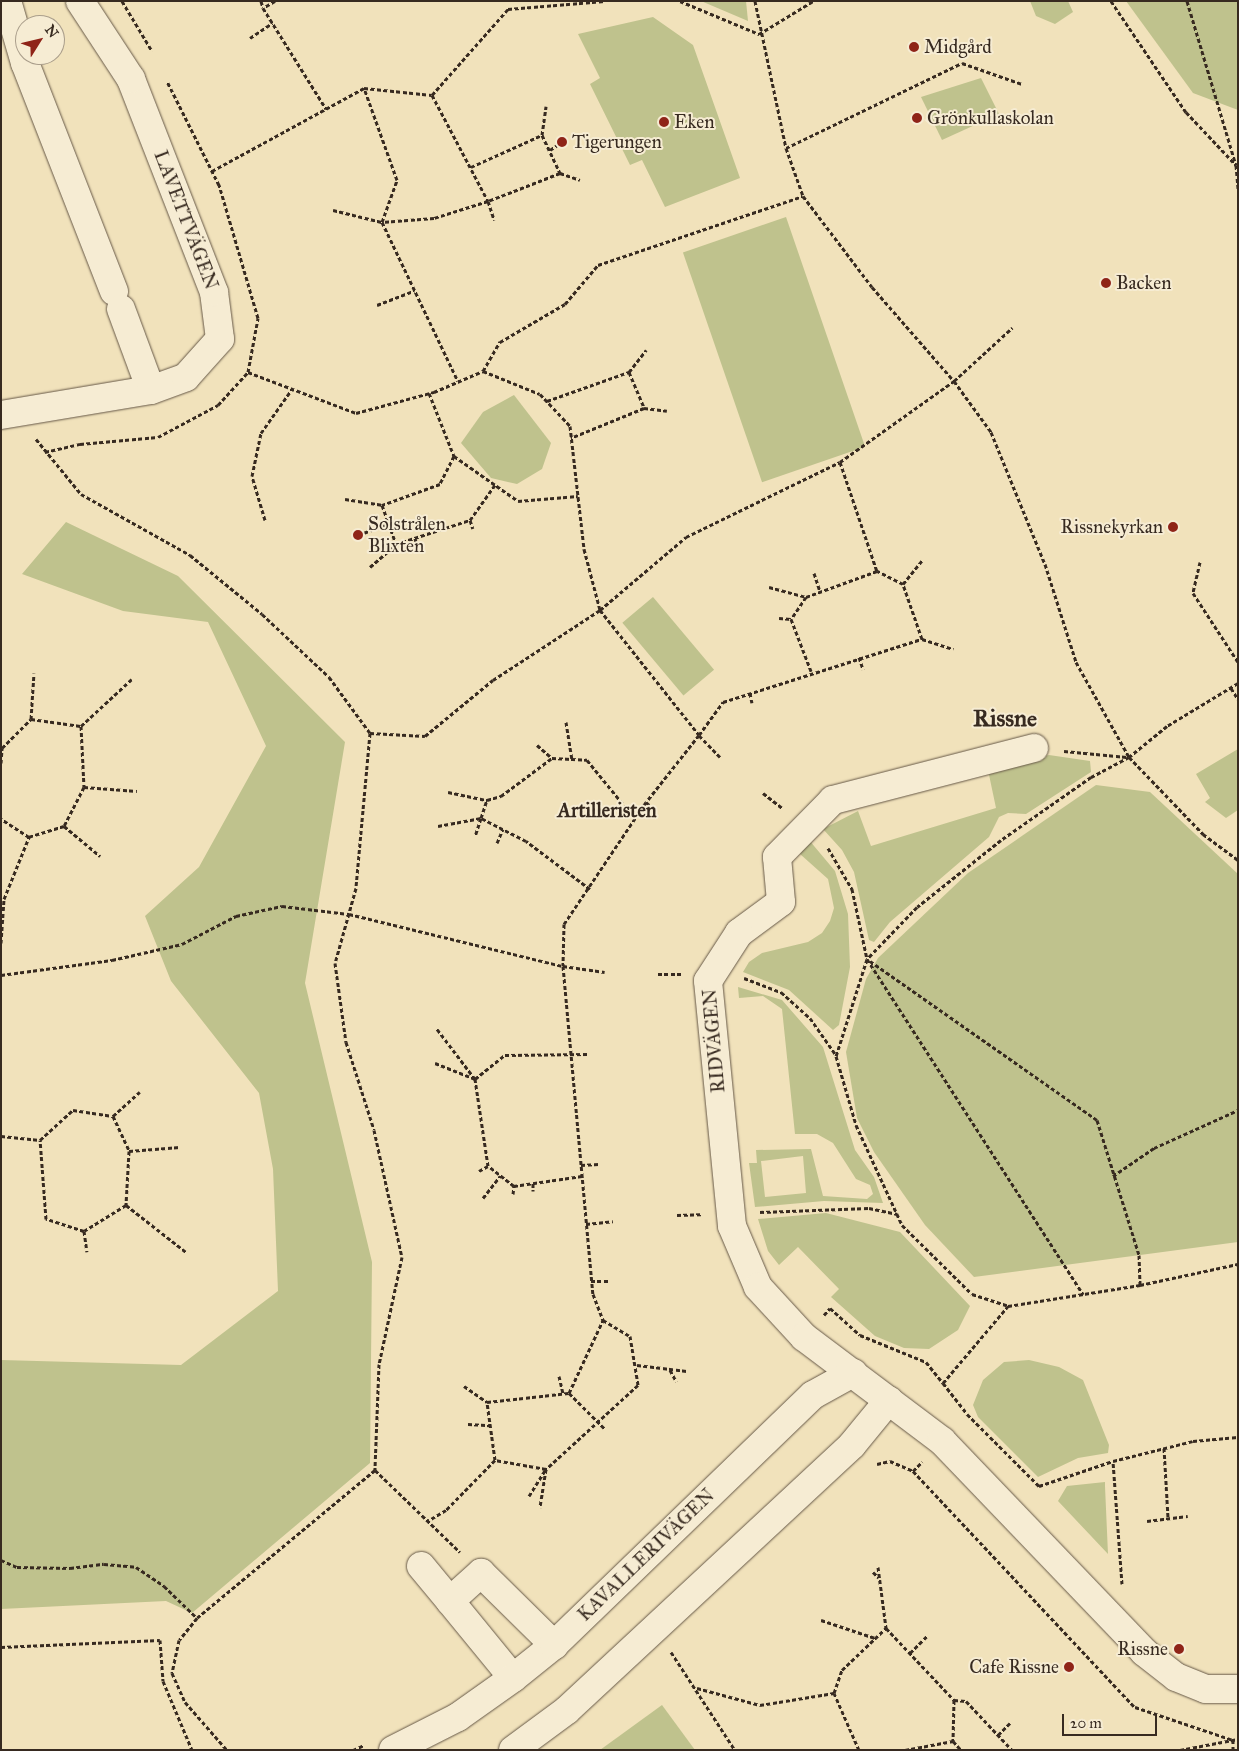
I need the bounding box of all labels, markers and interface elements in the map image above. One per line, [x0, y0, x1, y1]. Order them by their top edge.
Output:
north arrow [15, 15, 65, 65]
text: N [41, 22, 62, 41]
place label: Midgård [924, 36, 992, 58]
marker: Midgård [908, 41, 920, 53]
place label: Grönkullaskolan [927, 107, 1054, 129]
place label: Eken [674, 111, 714, 133]
marker: Grönkullaskolan [911, 112, 923, 124]
marker: Eken [658, 116, 670, 128]
place label: Tigerungen [572, 131, 662, 153]
marker: Tigerungen [556, 136, 568, 148]
street label: LAVETTVÄGEN [149, 147, 223, 293]
place label: Backen [1116, 272, 1171, 294]
marker: Backen [1100, 277, 1112, 289]
place label: Solstrålen Blixten [368, 513, 446, 557]
place label: Rissnekyrkan [1061, 516, 1163, 538]
marker: Rissnekyrkan [1167, 521, 1179, 533]
marker: Solstrålen Blixten [352, 529, 364, 541]
district label: Rissne [973, 705, 1037, 733]
district label: Artilleristen [557, 798, 657, 822]
street label: RIDVÄGEN [698, 988, 730, 1094]
street label: KAVALLERIVÄGEN [573, 1484, 719, 1626]
place label: Rissne [1117, 1638, 1168, 1660]
marker: Rissne [1172, 1642, 1186, 1656]
place label: Cafe Rissne [969, 1656, 1059, 1678]
marker: Cafe Rissne [1063, 1661, 1075, 1673]
scale bar [1064, 1704, 1159, 1736]
text: 20 m [1070, 1714, 1102, 1732]

